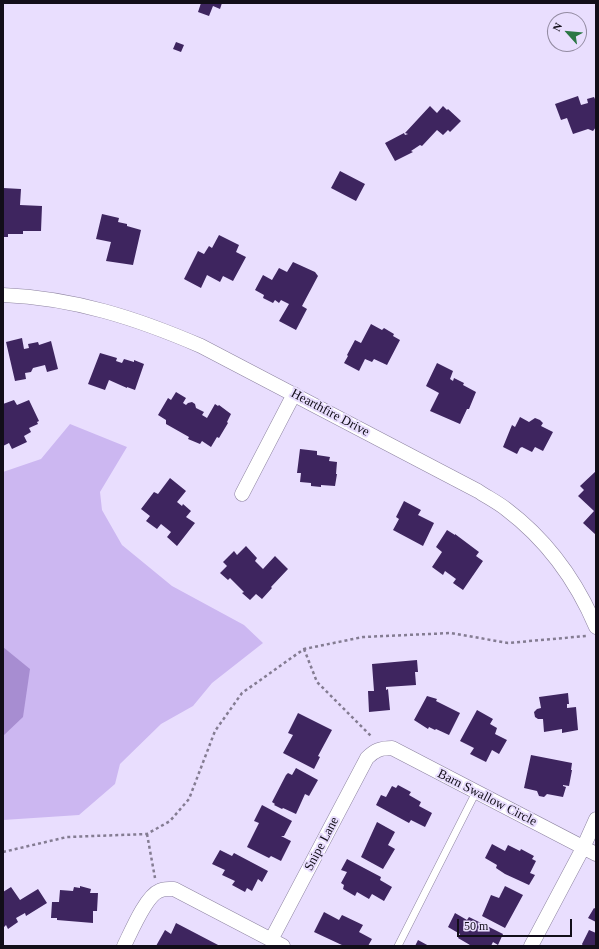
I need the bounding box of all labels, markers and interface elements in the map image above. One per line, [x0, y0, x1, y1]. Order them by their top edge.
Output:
north arrow [547, 12, 587, 52]
text: N [550, 21, 564, 33]
street label: Hearthfire Drive [288, 386, 372, 440]
street label: Barn Swallow Circle [435, 766, 539, 830]
street label: Snipe Lane [301, 814, 343, 874]
scale bar [459, 911, 574, 937]
text: 50 m [464, 919, 488, 933]

